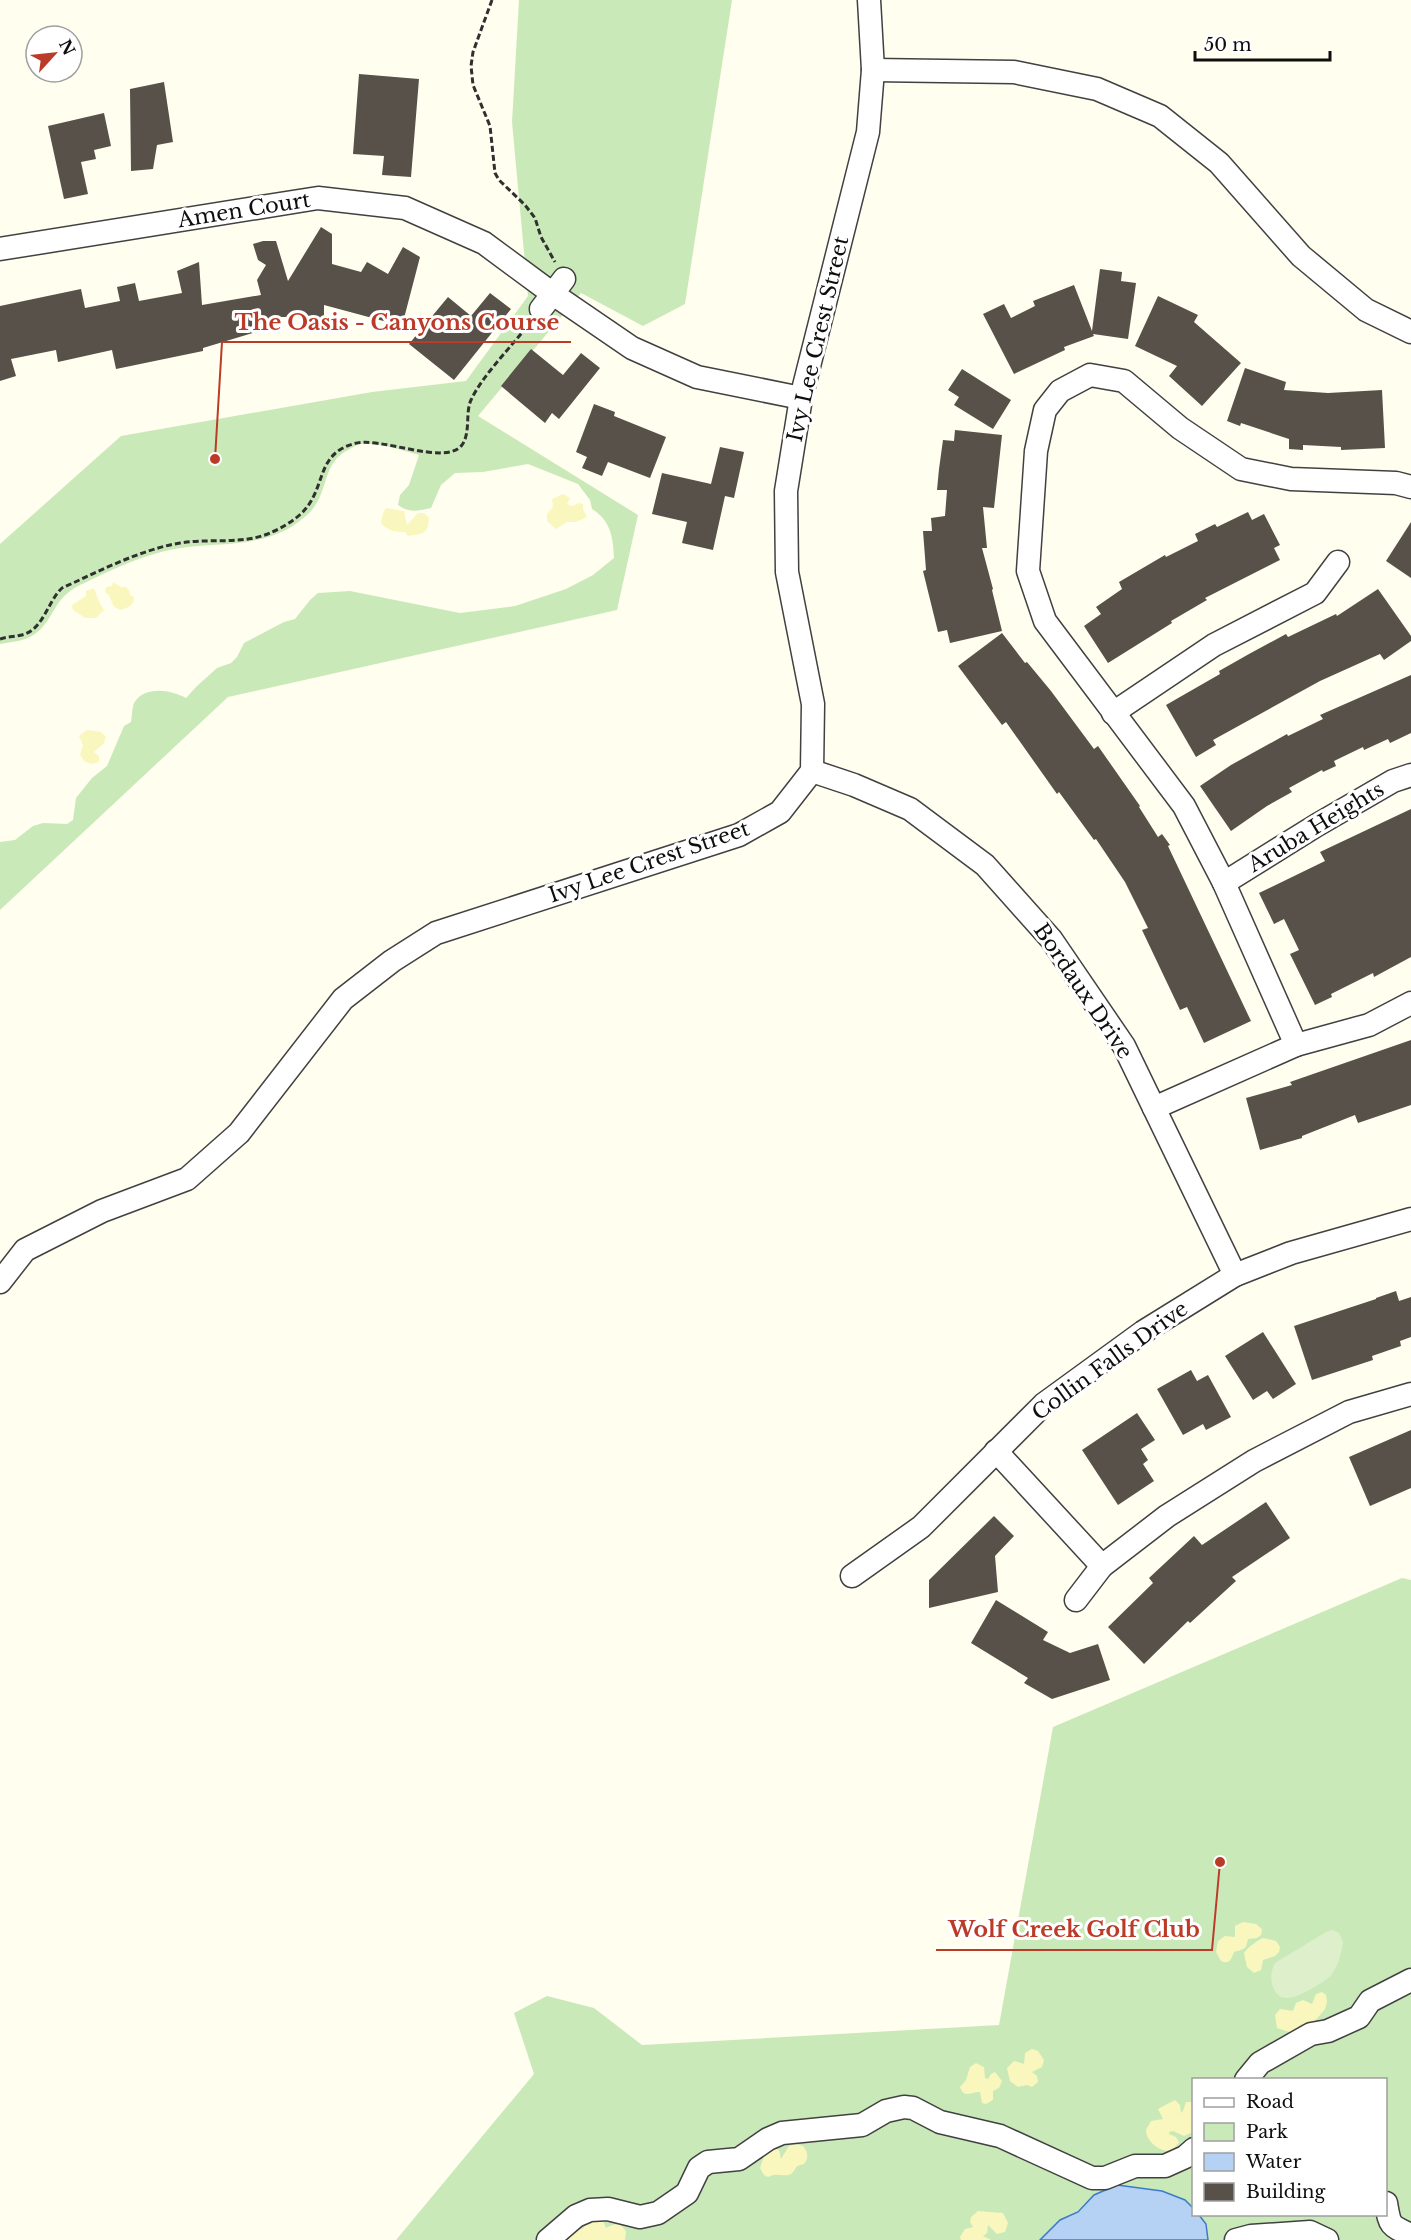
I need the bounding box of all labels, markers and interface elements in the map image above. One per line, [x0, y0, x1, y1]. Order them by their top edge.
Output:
north arrow [24, 24, 84, 84]
scale bar [1195, 24, 1330, 62]
text: 50 m [1204, 34, 1252, 56]
text: N [55, 36, 80, 58]
street label: Amen Court [175, 187, 312, 233]
street label: Ivy Lee Crest Street [782, 234, 854, 444]
callout: The Oasis - Canyons Course [222, 302, 571, 342]
text: The Oasis - Canyons Course [235, 309, 560, 336]
street label: Aruba Heights [1242, 776, 1389, 878]
street label: Ivy Lee Crest Street [545, 815, 753, 909]
street label: Bordaux Drive [1028, 918, 1138, 1064]
street label: Collin Falls Drive [1027, 1296, 1193, 1426]
callout: Wolf Creek Golf Club [936, 1910, 1212, 1950]
text: Wolf Creek Golf Club [947, 1916, 1200, 1943]
legend [1192, 2078, 1387, 2216]
text: Road [1246, 2091, 1294, 2113]
text: Park [1246, 2121, 1288, 2143]
text: Water [1245, 2151, 1302, 2173]
text: Building [1246, 2181, 1325, 2203]

